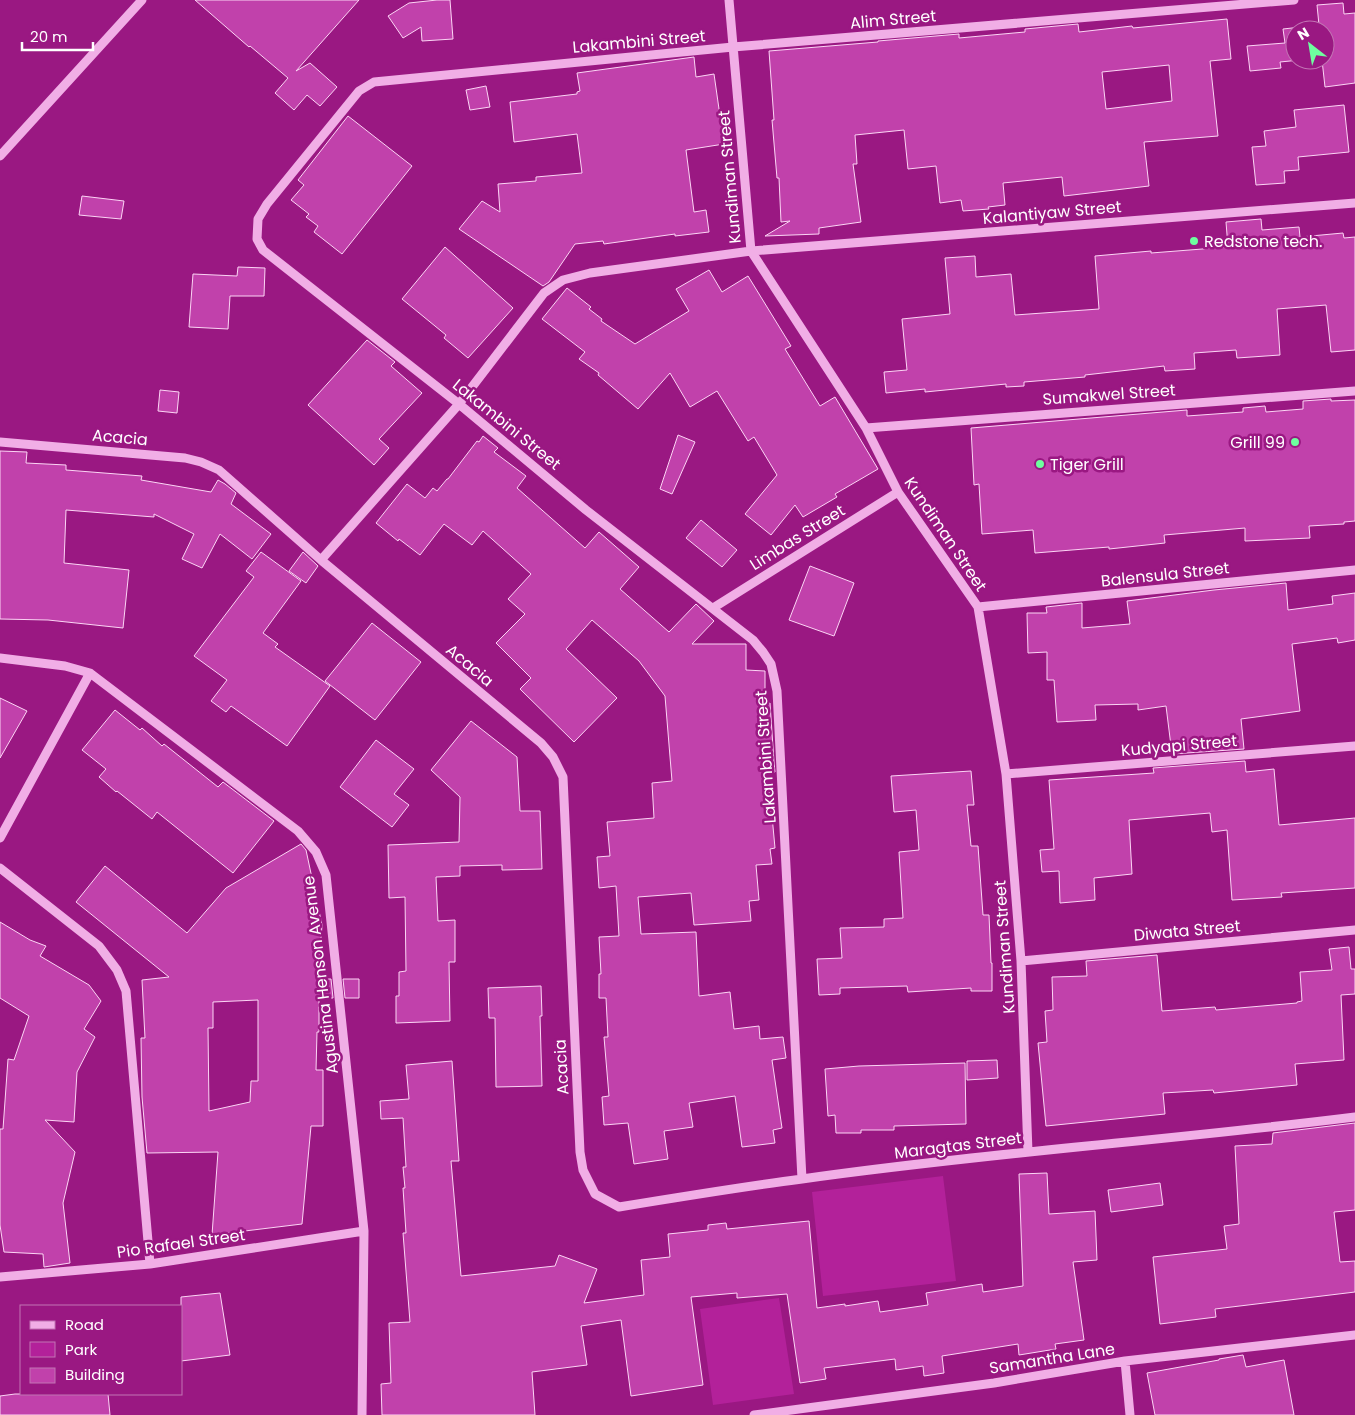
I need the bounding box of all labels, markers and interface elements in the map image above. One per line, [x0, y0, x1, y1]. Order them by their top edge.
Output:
street label: Alim Street [849, 4, 937, 35]
scale bar [22, 20, 94, 52]
north arrow [1285, 20, 1335, 70]
text: N [1294, 23, 1313, 45]
street label: Lakambini Street [572, 24, 707, 59]
text: 20 m [30, 26, 68, 47]
street label: Kundiman Street [712, 109, 747, 244]
street label: Kalantiyaw Street [982, 195, 1123, 230]
place label: Redstone tech. [1204, 230, 1322, 253]
marker: Redstone tech. [1188, 235, 1200, 247]
street label: Lakambini Street [448, 374, 566, 475]
street label: Sumakwel Street [1042, 378, 1176, 411]
street label: Acacia [91, 424, 149, 451]
place label: Grill 99 [1230, 431, 1285, 454]
marker: Grill 99 [1289, 436, 1301, 448]
place label: Tiger Grill [1050, 453, 1124, 476]
marker: Tiger Grill [1034, 458, 1046, 470]
street label: Kundiman Street [899, 473, 993, 596]
street label: Limbas Street [745, 499, 849, 576]
street label: Balensula Street [1100, 556, 1231, 593]
street label: Acacia [441, 639, 498, 692]
street label: Lakambini Street [749, 689, 782, 824]
street label: Kudyapi Street [1120, 729, 1238, 762]
street label: Agustina Henson Avenue [297, 874, 344, 1075]
street label: Kundiman Street [988, 879, 1021, 1014]
street label: Diwata Street [1133, 914, 1241, 947]
street label: Acacia [549, 1039, 574, 1095]
street label: Maragtas Street [893, 1126, 1023, 1165]
street label: Pio Rafael Street [115, 1223, 247, 1264]
legend [20, 1305, 182, 1395]
text: Road [65, 1314, 104, 1335]
street label: Samantha Lane [988, 1337, 1117, 1380]
text: Park [65, 1339, 97, 1360]
text: Building [65, 1364, 125, 1385]

